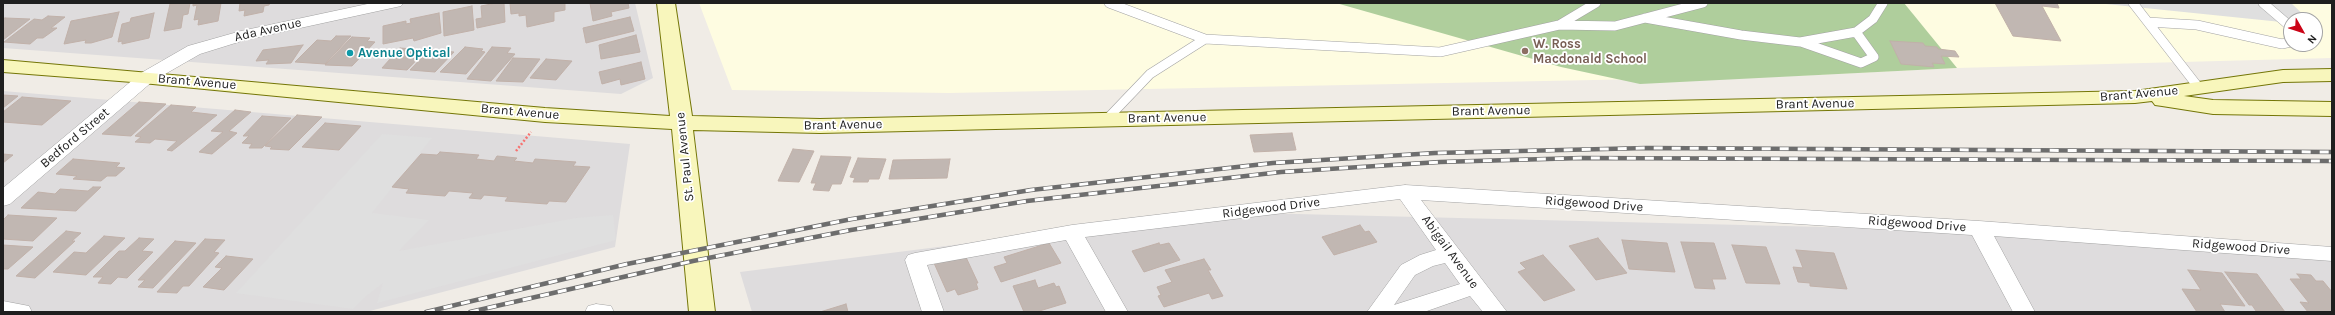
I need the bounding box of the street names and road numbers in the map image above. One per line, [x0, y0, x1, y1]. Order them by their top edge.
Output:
street label: Ada Avenue [233, 15, 303, 45]
street label: Brant Avenue [157, 71, 237, 93]
street label: Brant Avenue [2099, 83, 2179, 105]
street label: Brant Avenue [1776, 96, 1854, 112]
street label: Brant Avenue [480, 101, 560, 123]
street label: Brant Avenue [1452, 103, 1530, 119]
street label: Bedford Street [37, 105, 113, 171]
street label: Brant Avenue [1128, 110, 1206, 126]
street label: St. Paul Avenue [673, 111, 697, 203]
street label: Brant Avenue [804, 117, 882, 133]
street label: Ridgewood Drive [1544, 193, 1644, 215]
street label: Ridgewood Drive [1221, 194, 1321, 222]
street label: Abigail Avenue [1418, 212, 1482, 292]
street label: Ridgewood Drive [1867, 213, 1967, 235]
street label: Ridgewood Drive [2191, 236, 2291, 258]

